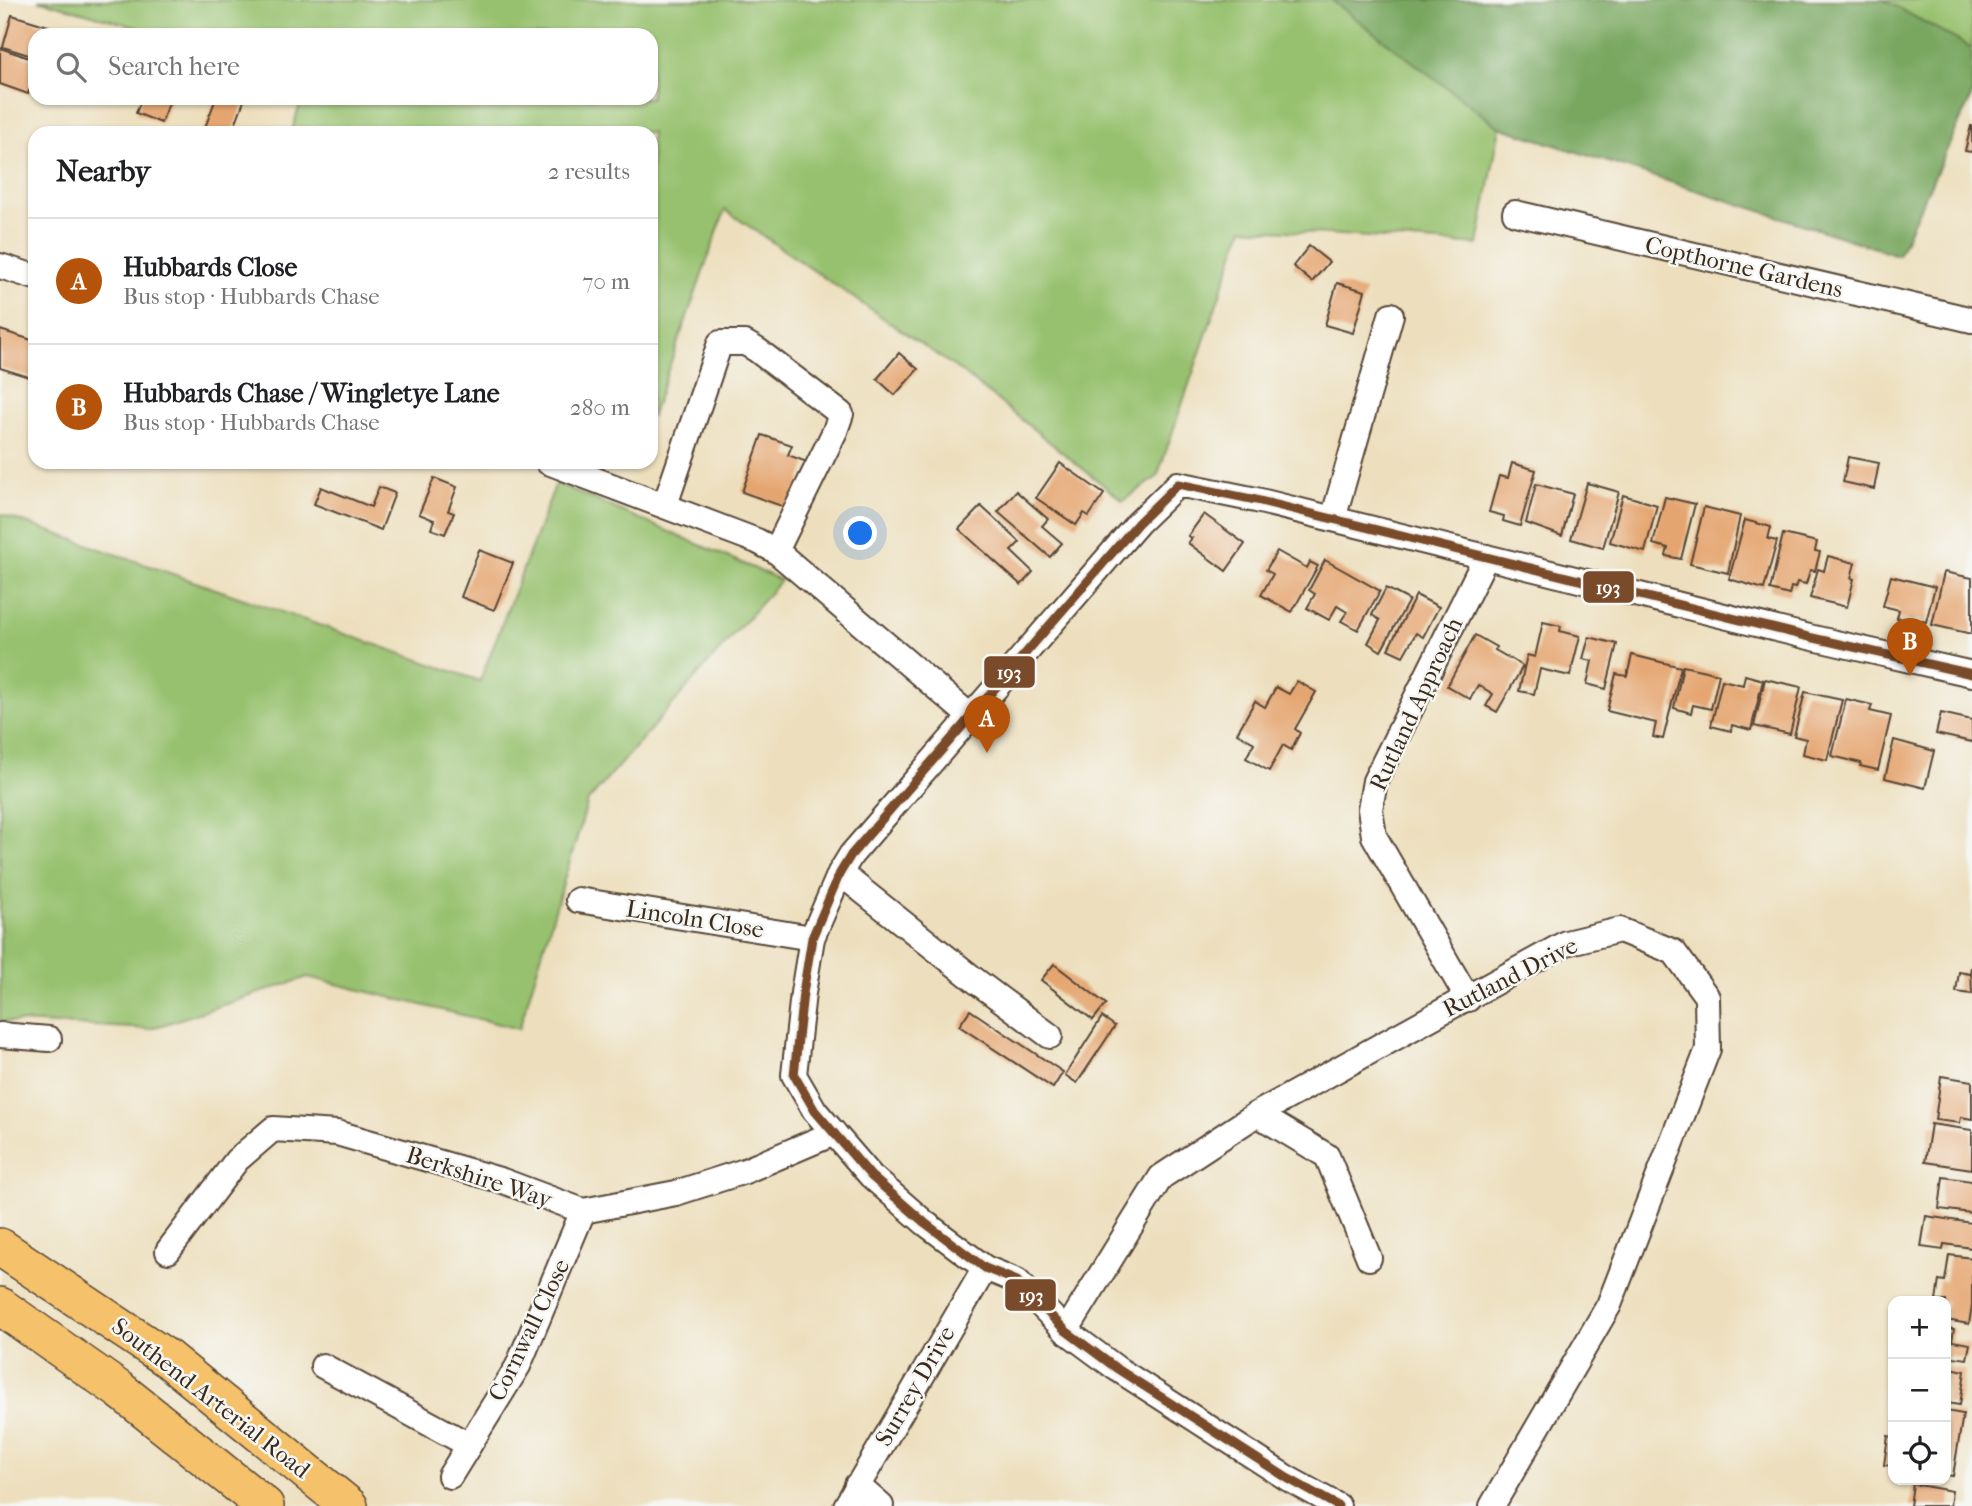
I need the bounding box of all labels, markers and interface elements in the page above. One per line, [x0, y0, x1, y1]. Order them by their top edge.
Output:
search box [28, 28, 658, 105]
icon: search [52, 48, 90, 86]
text: Search here [108, 51, 240, 82]
text: Nearby [56, 154, 151, 189]
text: 2 results [548, 158, 630, 185]
street label: Copthorne Gardens [1642, 231, 1846, 303]
text: Hubbards Close [123, 252, 297, 283]
text: A [72, 268, 86, 295]
text: 70 m [582, 268, 630, 295]
text: Bus stop · Hubbards Chase [123, 283, 380, 310]
text: Hubbards Chase / Wingletye Lane [123, 378, 500, 409]
text: B [72, 394, 86, 421]
text: 280 m [570, 394, 630, 421]
text: Bus stop · Hubbards Chase [123, 409, 380, 436]
your location [843, 516, 877, 550]
line badge: 193 [1582, 570, 1635, 604]
text: 193 [1596, 577, 1620, 599]
street label: Rutland Approach [1364, 613, 1469, 795]
pin: B [1887, 618, 1933, 676]
line badge: 193 [983, 655, 1036, 689]
text: 193 [997, 662, 1021, 684]
pin: A [964, 695, 1010, 753]
street label: Lincoln Close [624, 894, 766, 944]
street label: Rutland Drive [1438, 931, 1582, 1023]
street label: Berkshire Way [403, 1140, 557, 1214]
street label: Cornwall Close [483, 1254, 575, 1406]
line badge: 193 [1004, 1278, 1057, 1312]
text: 193 [1019, 1285, 1043, 1307]
map controls [1888, 1296, 1951, 1485]
button: + [1888, 1296, 1951, 1359]
street label: Southend Arterial Road [106, 1312, 316, 1485]
street label: Surrey Drive [869, 1321, 961, 1451]
button: − [1888, 1359, 1951, 1422]
button: locate [1888, 1422, 1951, 1485]

